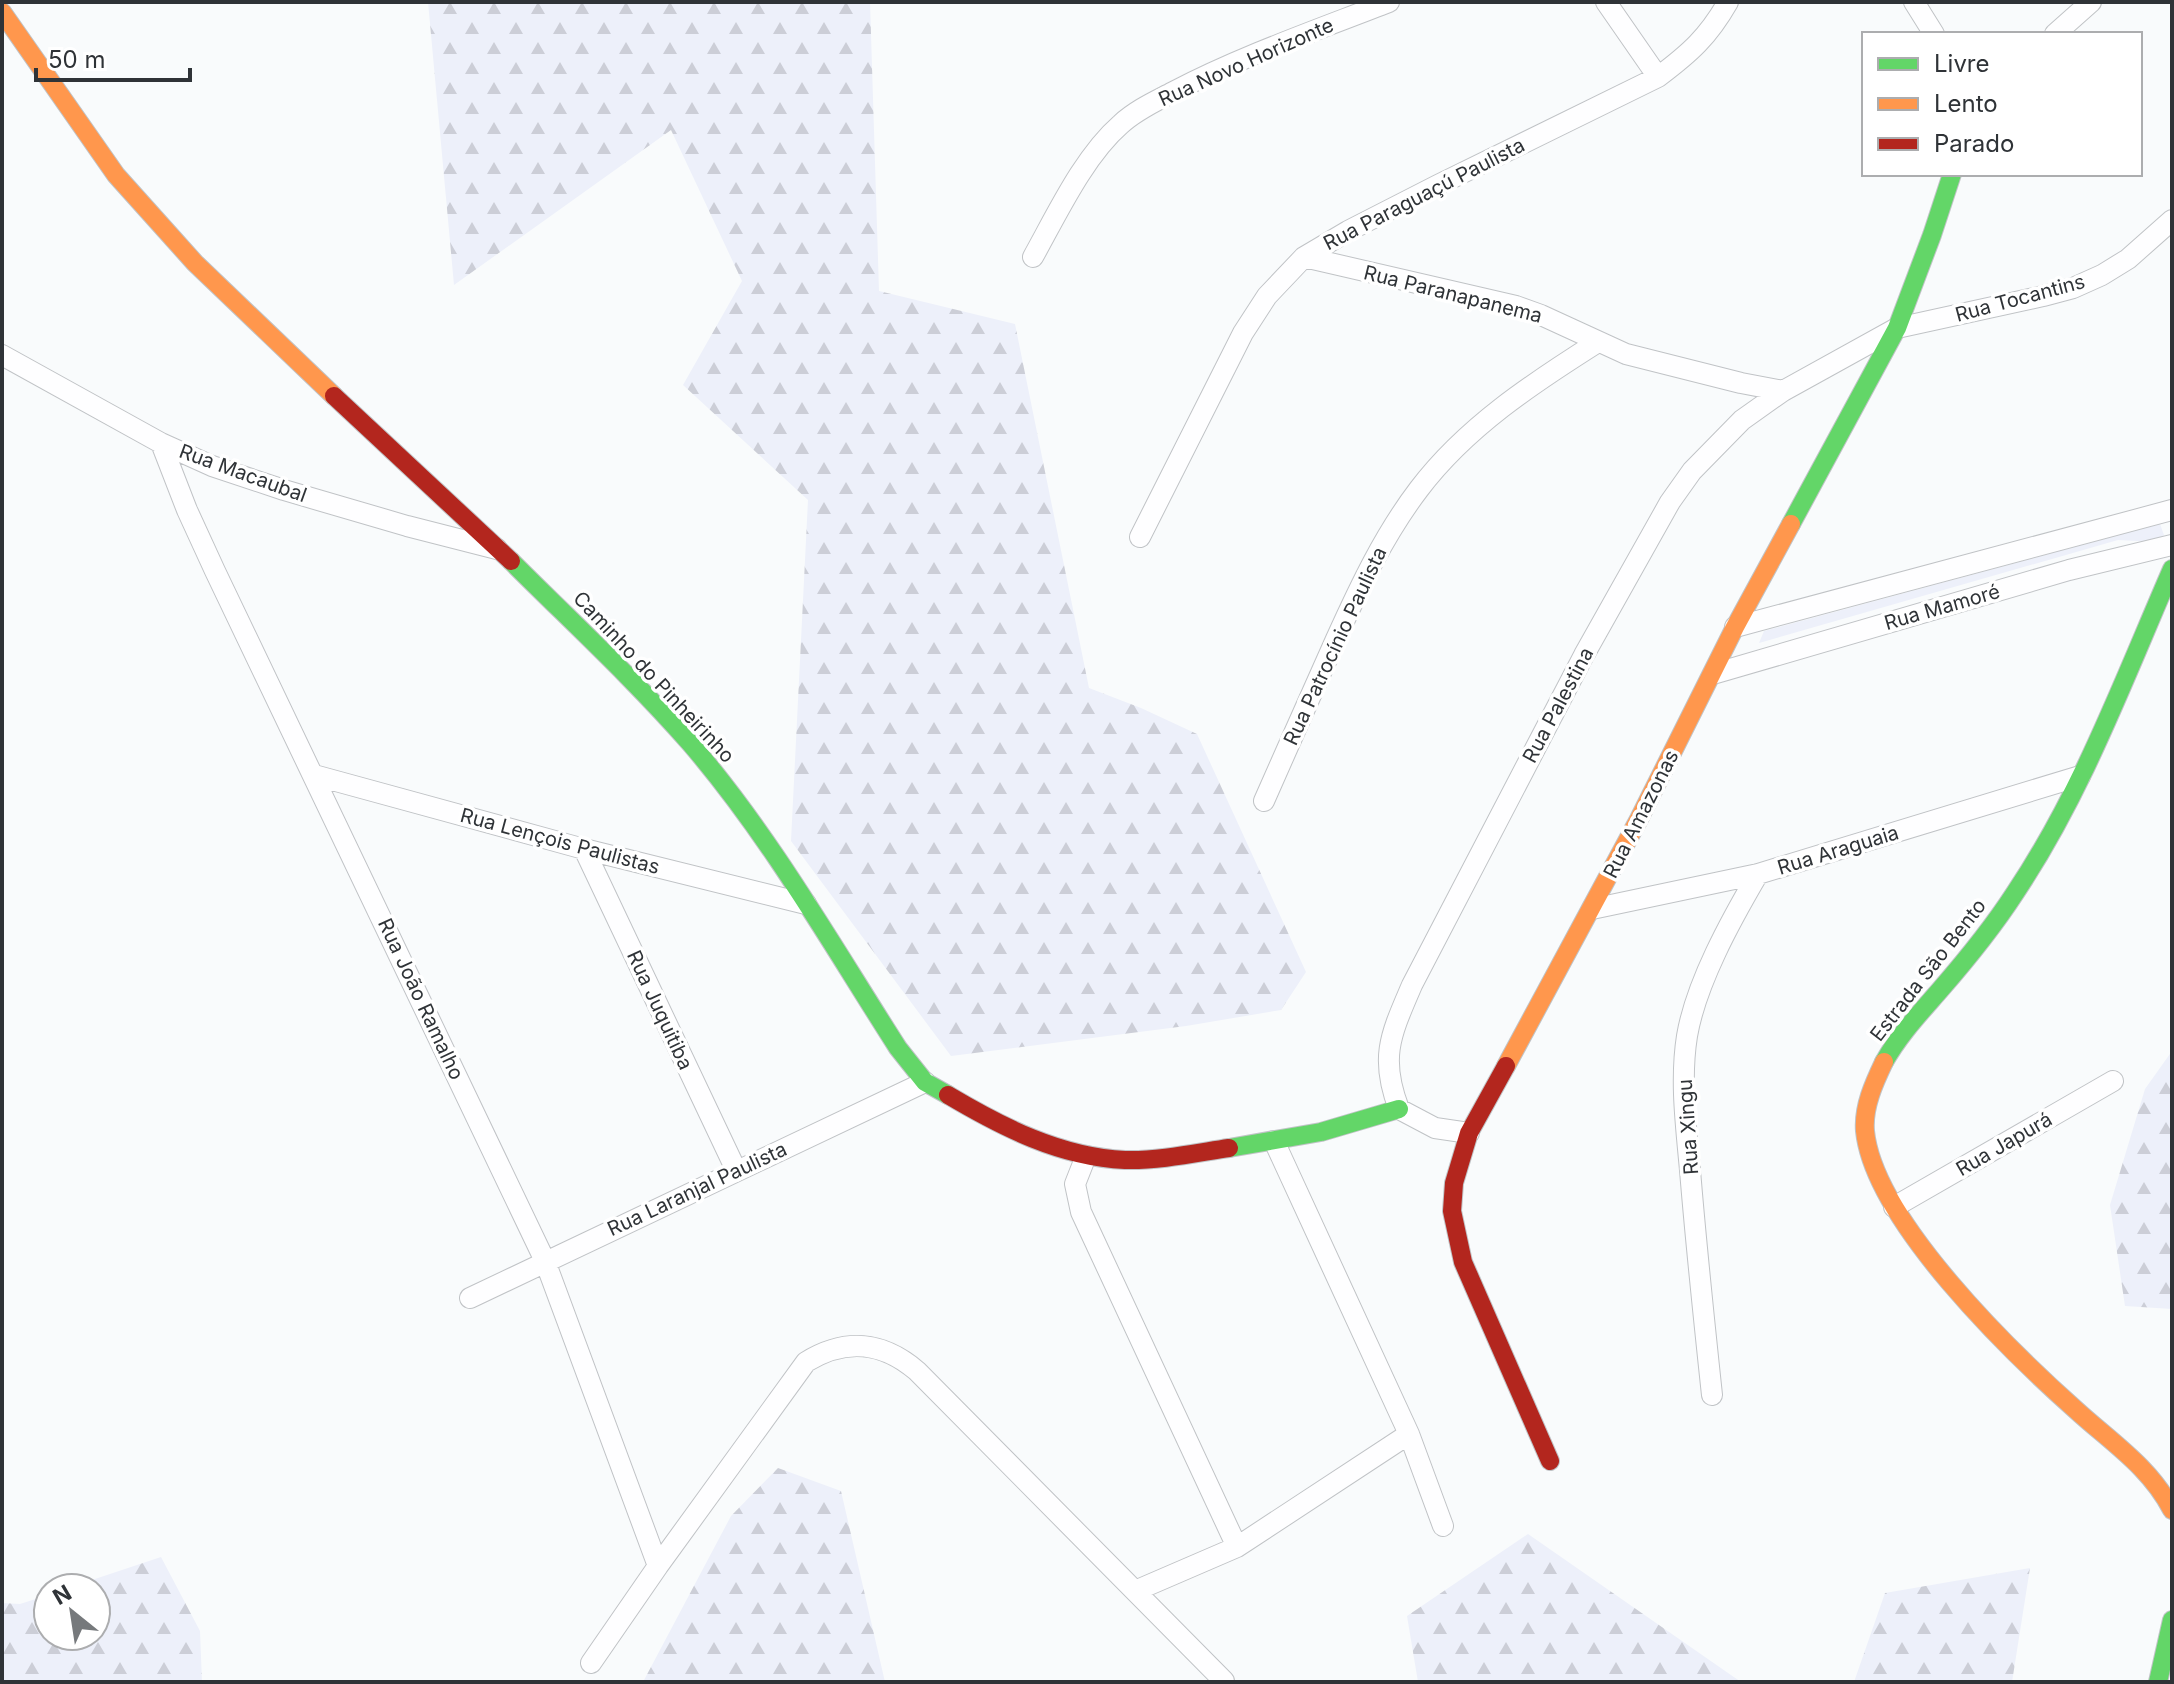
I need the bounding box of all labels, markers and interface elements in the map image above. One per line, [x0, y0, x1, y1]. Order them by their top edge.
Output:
street label: Rua Novo Horizonte [1155, 13, 1337, 111]
scale bar [36, 32, 190, 82]
legend [1862, 32, 2142, 176]
text: 50 m [48, 45, 106, 74]
text: Livre [1934, 49, 1990, 78]
text: Lento [1934, 89, 1998, 118]
text: Parado [1934, 129, 2014, 158]
street label: Rua Paraguaçú Paulista [1319, 133, 1529, 255]
street label: Rua Paranapanema [1361, 260, 1545, 328]
street label: Rua Tocantins [1953, 269, 2087, 327]
street label: Rua Macaubal [176, 439, 310, 507]
street label: Rua Patrocínio Paulista [1279, 543, 1391, 749]
street label: Rua Mamoré [1881, 579, 2003, 635]
street label: Caminho do Pinheirinho [568, 586, 740, 768]
street label: Rua Palestina [1518, 643, 1598, 767]
street label: Rua Amazonas [1598, 746, 1684, 882]
street label: Rua Lençois Paulistas [458, 803, 662, 879]
street label: Rua Araguaia [1774, 820, 1902, 880]
street label: Estrada São Bento [1865, 894, 1991, 1046]
street label: Rua João Ramalho [373, 914, 469, 1084]
street label: Rua Juquitiba [622, 947, 698, 1073]
street label: Rua Xingu [1673, 1078, 1703, 1176]
street label: Rua Japurá [1952, 1107, 2056, 1181]
street label: Rua Laranjal Paulista [603, 1137, 791, 1241]
north arrow [32, 1572, 112, 1652]
text: N [48, 1579, 76, 1610]

